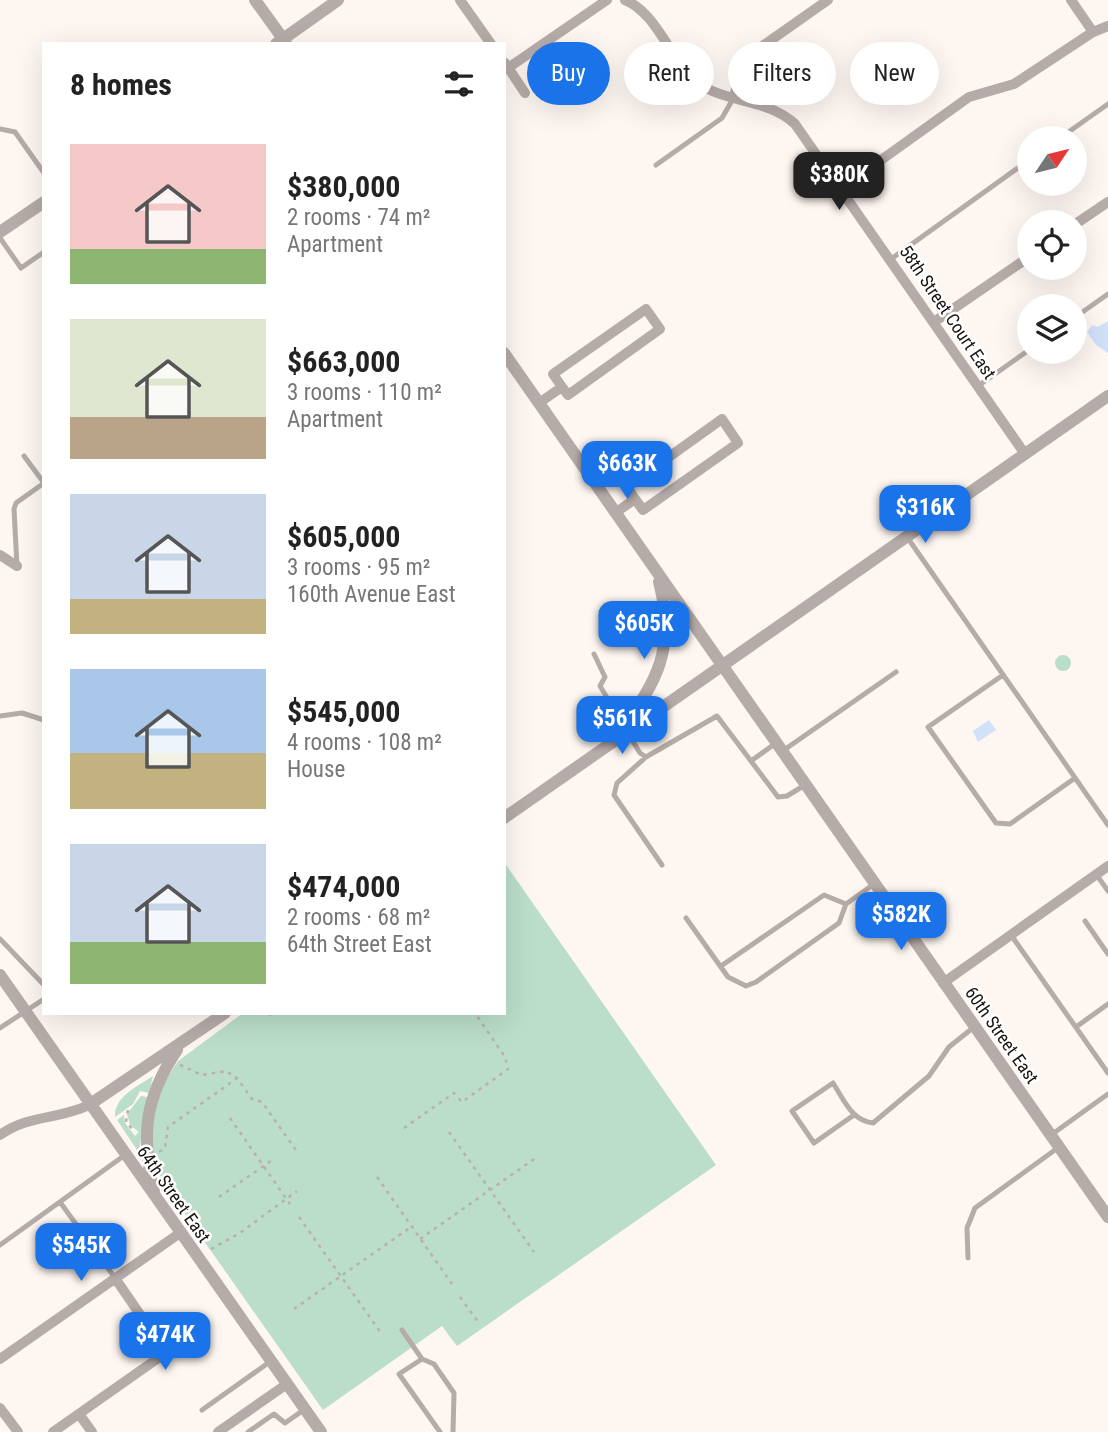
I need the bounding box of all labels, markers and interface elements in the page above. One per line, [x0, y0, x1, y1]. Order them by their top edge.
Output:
chip: Buy [527, 42, 610, 105]
chip: Rent [624, 42, 714, 105]
chip: Filters [728, 42, 836, 105]
chip: New [850, 42, 939, 105]
icon: filters [440, 65, 478, 103]
text: 8 homes [70, 67, 172, 102]
north arrow [1017, 126, 1087, 196]
map controls [1017, 126, 1087, 364]
pin: $380K [790, 152, 888, 212]
text: $380K [809, 161, 869, 188]
text: $380,000 [287, 169, 400, 204]
icon: home [126, 172, 210, 256]
text: 2 rooms · 74 m² [287, 204, 430, 231]
button: locate [1017, 210, 1087, 280]
text: Apartment [287, 231, 383, 258]
street label: 58th Street Court East [895, 241, 1001, 383]
button: layers [1017, 294, 1087, 364]
text: $663,000 [287, 344, 400, 379]
icon: home [126, 347, 210, 431]
text: 3 rooms · 110 m² [287, 379, 442, 406]
text: Apartment [287, 406, 383, 433]
pin: $663K [578, 442, 676, 501]
text: $663K [597, 450, 657, 477]
pin: $316K [876, 486, 974, 545]
text: $316K [895, 494, 955, 521]
text: $605,000 [287, 519, 400, 554]
icon: home [126, 522, 210, 606]
text: 3 rooms · 95 m² [287, 554, 430, 581]
text: 160th Avenue East [287, 581, 456, 608]
pin: $605K [595, 602, 693, 661]
text: $605K [614, 610, 674, 637]
text: $545,000 [287, 694, 400, 729]
pin: $561K [573, 696, 671, 756]
icon: home [126, 697, 210, 781]
text: $561K [592, 705, 652, 732]
text: 4 rooms · 108 m² [287, 729, 442, 756]
text: House [287, 756, 345, 783]
text: $474,000 [287, 869, 400, 904]
icon: home [126, 872, 210, 956]
pin: $582K [852, 892, 950, 952]
text: $582K [871, 901, 931, 928]
text: 2 rooms · 68 m² [287, 904, 430, 931]
text: 64th Street East [287, 931, 432, 958]
street label: 60th Street East [961, 983, 1043, 1087]
street label: 64th Street East [133, 1142, 215, 1246]
pin: $545K [32, 1224, 130, 1283]
text: $545K [51, 1232, 111, 1259]
pin: $474K [116, 1312, 214, 1372]
text: $474K [135, 1321, 195, 1348]

